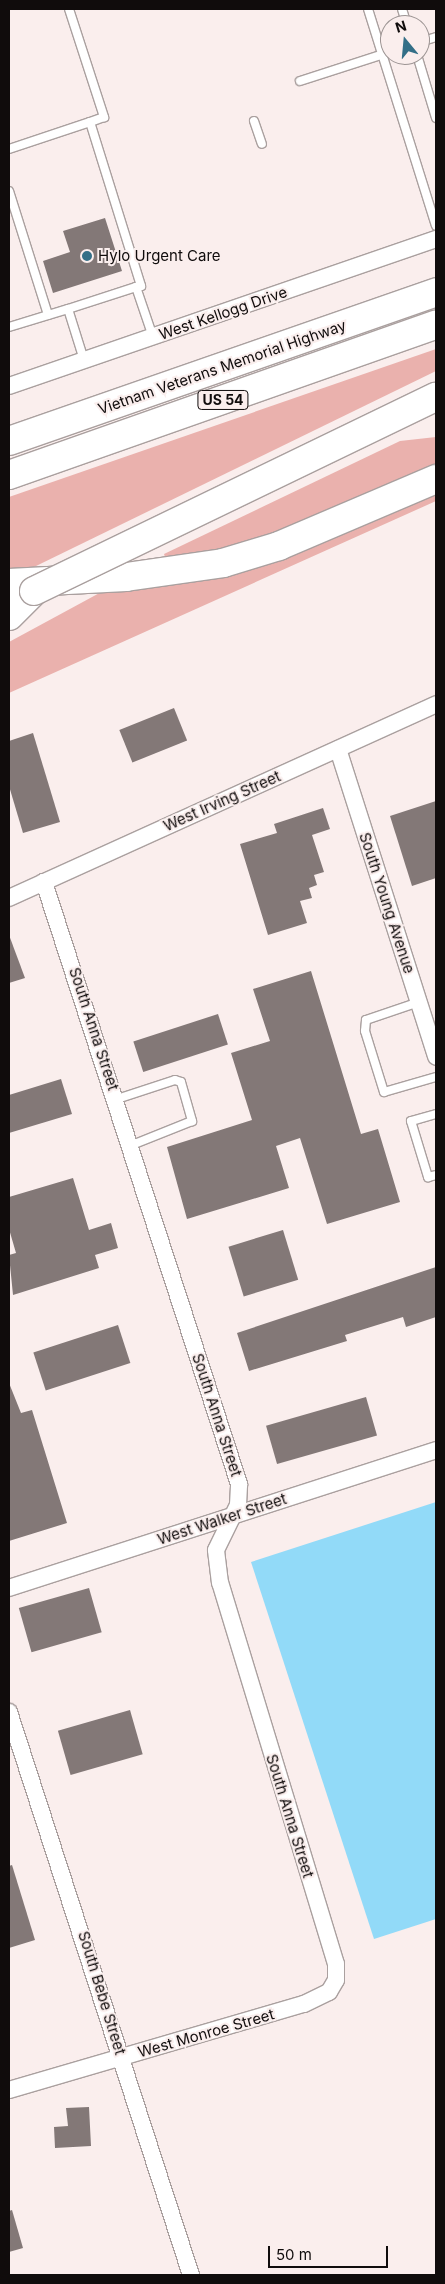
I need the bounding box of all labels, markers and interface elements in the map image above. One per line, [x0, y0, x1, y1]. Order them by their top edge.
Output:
north arrow [380, 15, 430, 65]
text: N [393, 16, 408, 36]
place label: Hylo Urgent Care [98, 247, 221, 265]
marker: Hylo Urgent Care [80, 249, 94, 263]
street label: West Kellogg Drive [157, 283, 289, 343]
street label: Vietnam Veterans Memorial Highway [96, 316, 348, 418]
road number: US 54 [197, 388, 249, 412]
street label: West Irving Street [161, 767, 283, 835]
street label: South Young Avenue [356, 830, 418, 976]
street label: South Anna Street [66, 965, 122, 1093]
street label: South Anna Street [189, 1351, 245, 1479]
street label: West Walker Street [155, 1490, 289, 1548]
street label: South Anna Street [263, 1752, 317, 1880]
street label: South Bebe Street [75, 1929, 129, 2057]
street label: West Monroe Street [136, 2005, 276, 2061]
scale bar [270, 2236, 390, 2268]
text: 50 m [276, 2245, 312, 2264]

